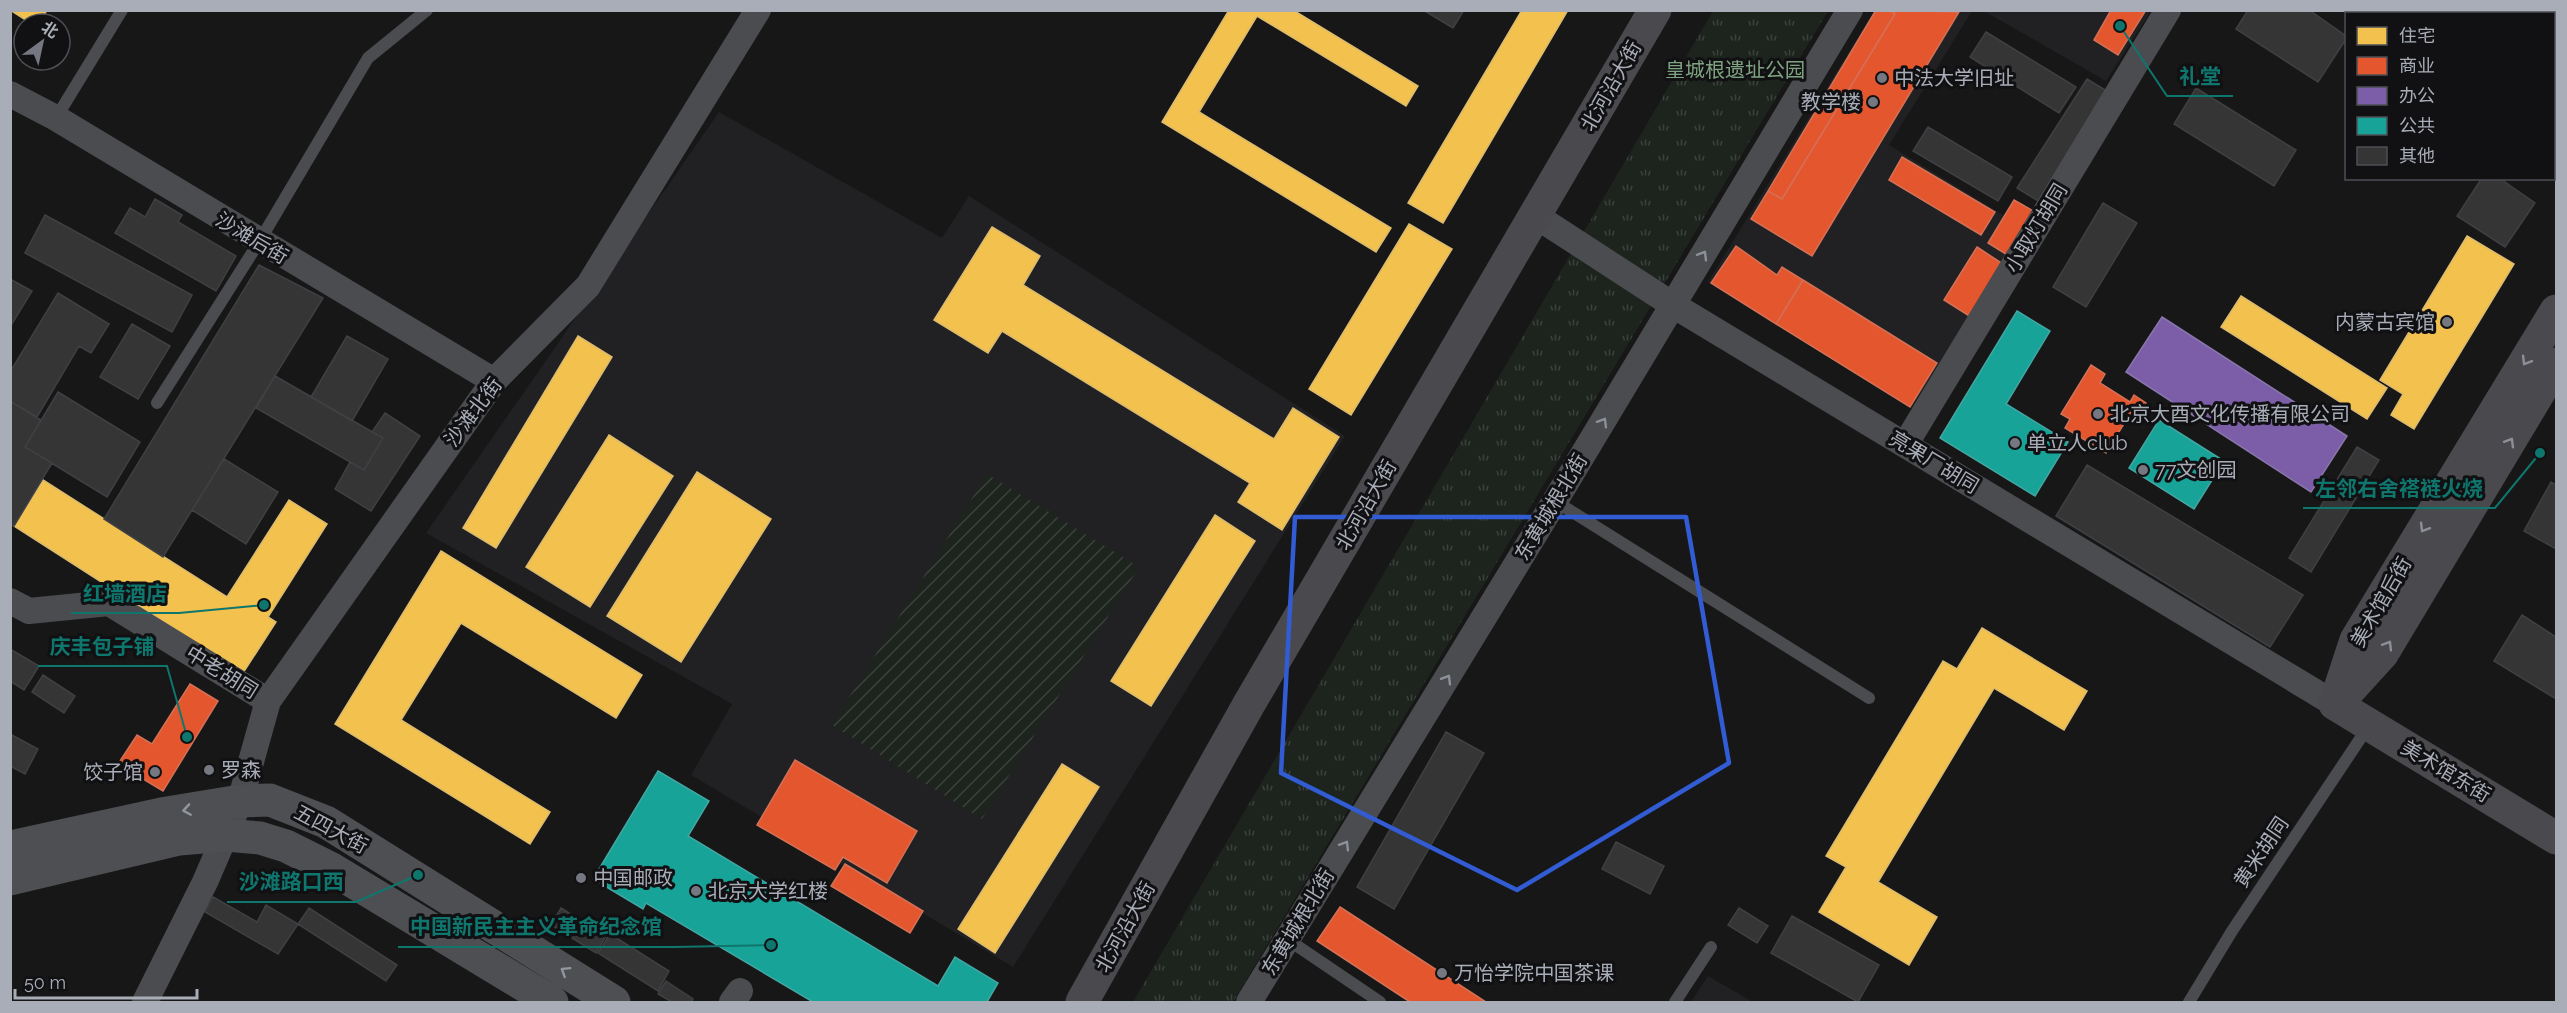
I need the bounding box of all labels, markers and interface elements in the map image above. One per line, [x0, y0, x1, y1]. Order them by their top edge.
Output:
north arrow [12, 12, 72, 72]
legend [2345, 12, 2555, 180]
text: 北 [38, 18, 62, 42]
text: 住宅 [2399, 25, 2435, 46]
street label: 北河沿大街 [1576, 37, 1646, 135]
text: 商业 [2399, 55, 2435, 76]
callout: 礼堂 [2167, 57, 2233, 96]
park label: 皇城根遗址公园 [1665, 58, 1805, 82]
text: 礼堂 [2179, 64, 2221, 89]
place label: 中法大学旧址 [1894, 66, 2014, 90]
marker: 中法大学旧址 [1875, 71, 1889, 85]
text: 办公 [2399, 85, 2435, 106]
place label: 教学楼 [1801, 90, 1861, 114]
marker: 教学楼 [1866, 95, 1880, 109]
text: 公共 [2399, 115, 2435, 136]
text: 其他 [2399, 145, 2435, 166]
street label: 小取灯胡同 [2000, 179, 2072, 277]
street label: 沙滩后街 [212, 207, 292, 269]
one-way arrow [1696, 251, 1707, 261]
place label: 内蒙古宾馆 [2335, 310, 2435, 334]
marker: 内蒙古宾馆 [2440, 315, 2454, 329]
one-way arrow [2522, 355, 2534, 365]
street label: 沙滩北街 [439, 373, 507, 451]
place label: 北京大酉文化传播有限公司 [2110, 402, 2350, 426]
marker: 北京大酉文化传播有限公司 [2091, 407, 2105, 421]
one-way arrow [1595, 418, 1607, 428]
street label: 亮果厂胡同 [1885, 426, 1983, 498]
place label: 单立人club [2027, 431, 2128, 455]
marker: 单立人club [2008, 436, 2022, 450]
one-way arrow [2502, 438, 2514, 448]
street label: 东黄城根北街 [1510, 449, 1592, 565]
street label: 北河沿大街 [1331, 456, 1401, 554]
place label: 77文创园 [2155, 458, 2236, 482]
marker: 77文创园 [2136, 463, 2150, 477]
callout: 左邻右舍褡裢火烧 [2303, 469, 2495, 508]
text: 左邻右舍褡裢火烧 [2315, 476, 2483, 501]
one-way arrow [2420, 522, 2432, 532]
street label: 美术馆后街 [2346, 553, 2416, 651]
callout: 红墙酒店 [71, 574, 179, 613]
text: 红墙酒店 [83, 581, 167, 606]
callout: 庆丰包子铺 [38, 627, 167, 666]
text: 庆丰包子铺 [50, 634, 155, 659]
street label: 中老胡同 [182, 641, 262, 703]
one-way arrow [2380, 641, 2392, 651]
one-way arrow [1439, 675, 1451, 685]
street label: 美术馆东街 [2397, 735, 2495, 807]
place label: 罗森 [221, 758, 261, 782]
place label: 饺子馆 [83, 760, 143, 784]
marker: 罗森 [202, 763, 216, 777]
marker: 饺子馆 [148, 765, 162, 779]
street label: 五四大街 [290, 800, 372, 858]
one-way arrow [182, 803, 192, 816]
street label: 黄米胡同 [2229, 812, 2293, 892]
one-way arrow [1338, 841, 1350, 851]
callout: 沙滩路口西 [227, 863, 356, 902]
street label: 东黄城根北街 [1257, 864, 1339, 980]
place label: 中国邮政 [593, 866, 673, 890]
text: 沙滩路口西 [239, 869, 344, 894]
marker: 中国邮政 [574, 871, 588, 885]
street label: 北河沿大街 [1090, 877, 1160, 977]
place label: 北京大学红楼 [708, 879, 828, 903]
marker: 北京大学红楼 [689, 884, 703, 898]
callout: 中国新民主主义革命纪念馆 [398, 908, 674, 947]
text: 中国新民主主义革命纪念馆 [410, 914, 662, 939]
place label: 万怡学院中国茶课 [1454, 961, 1614, 985]
scale bar [15, 962, 196, 1000]
marker: 万怡学院中国茶课 [1435, 966, 1449, 980]
one-way arrow [561, 967, 571, 979]
text: 50 m [24, 972, 66, 993]

